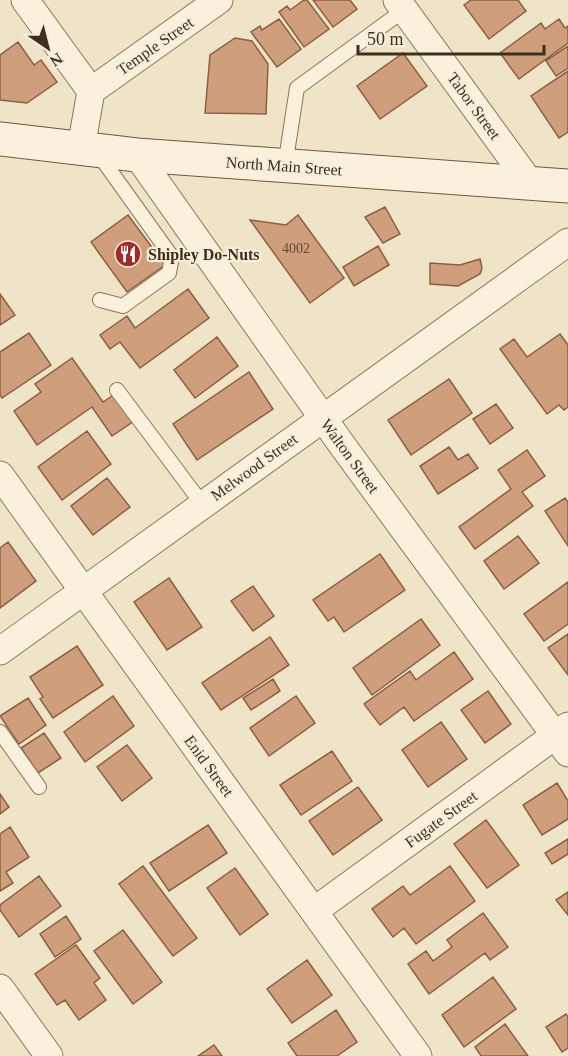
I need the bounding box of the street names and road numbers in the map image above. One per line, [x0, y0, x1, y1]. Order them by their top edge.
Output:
street label: Temple Street [114, 13, 197, 79]
street label: Tabor Street [444, 69, 504, 143]
street label: North Main Street [225, 153, 343, 179]
street label: Walton Street [318, 416, 383, 497]
street label: Melwood Street [207, 430, 301, 504]
street label: Enid Street [181, 732, 237, 800]
street label: Fugate Street [402, 787, 481, 852]

